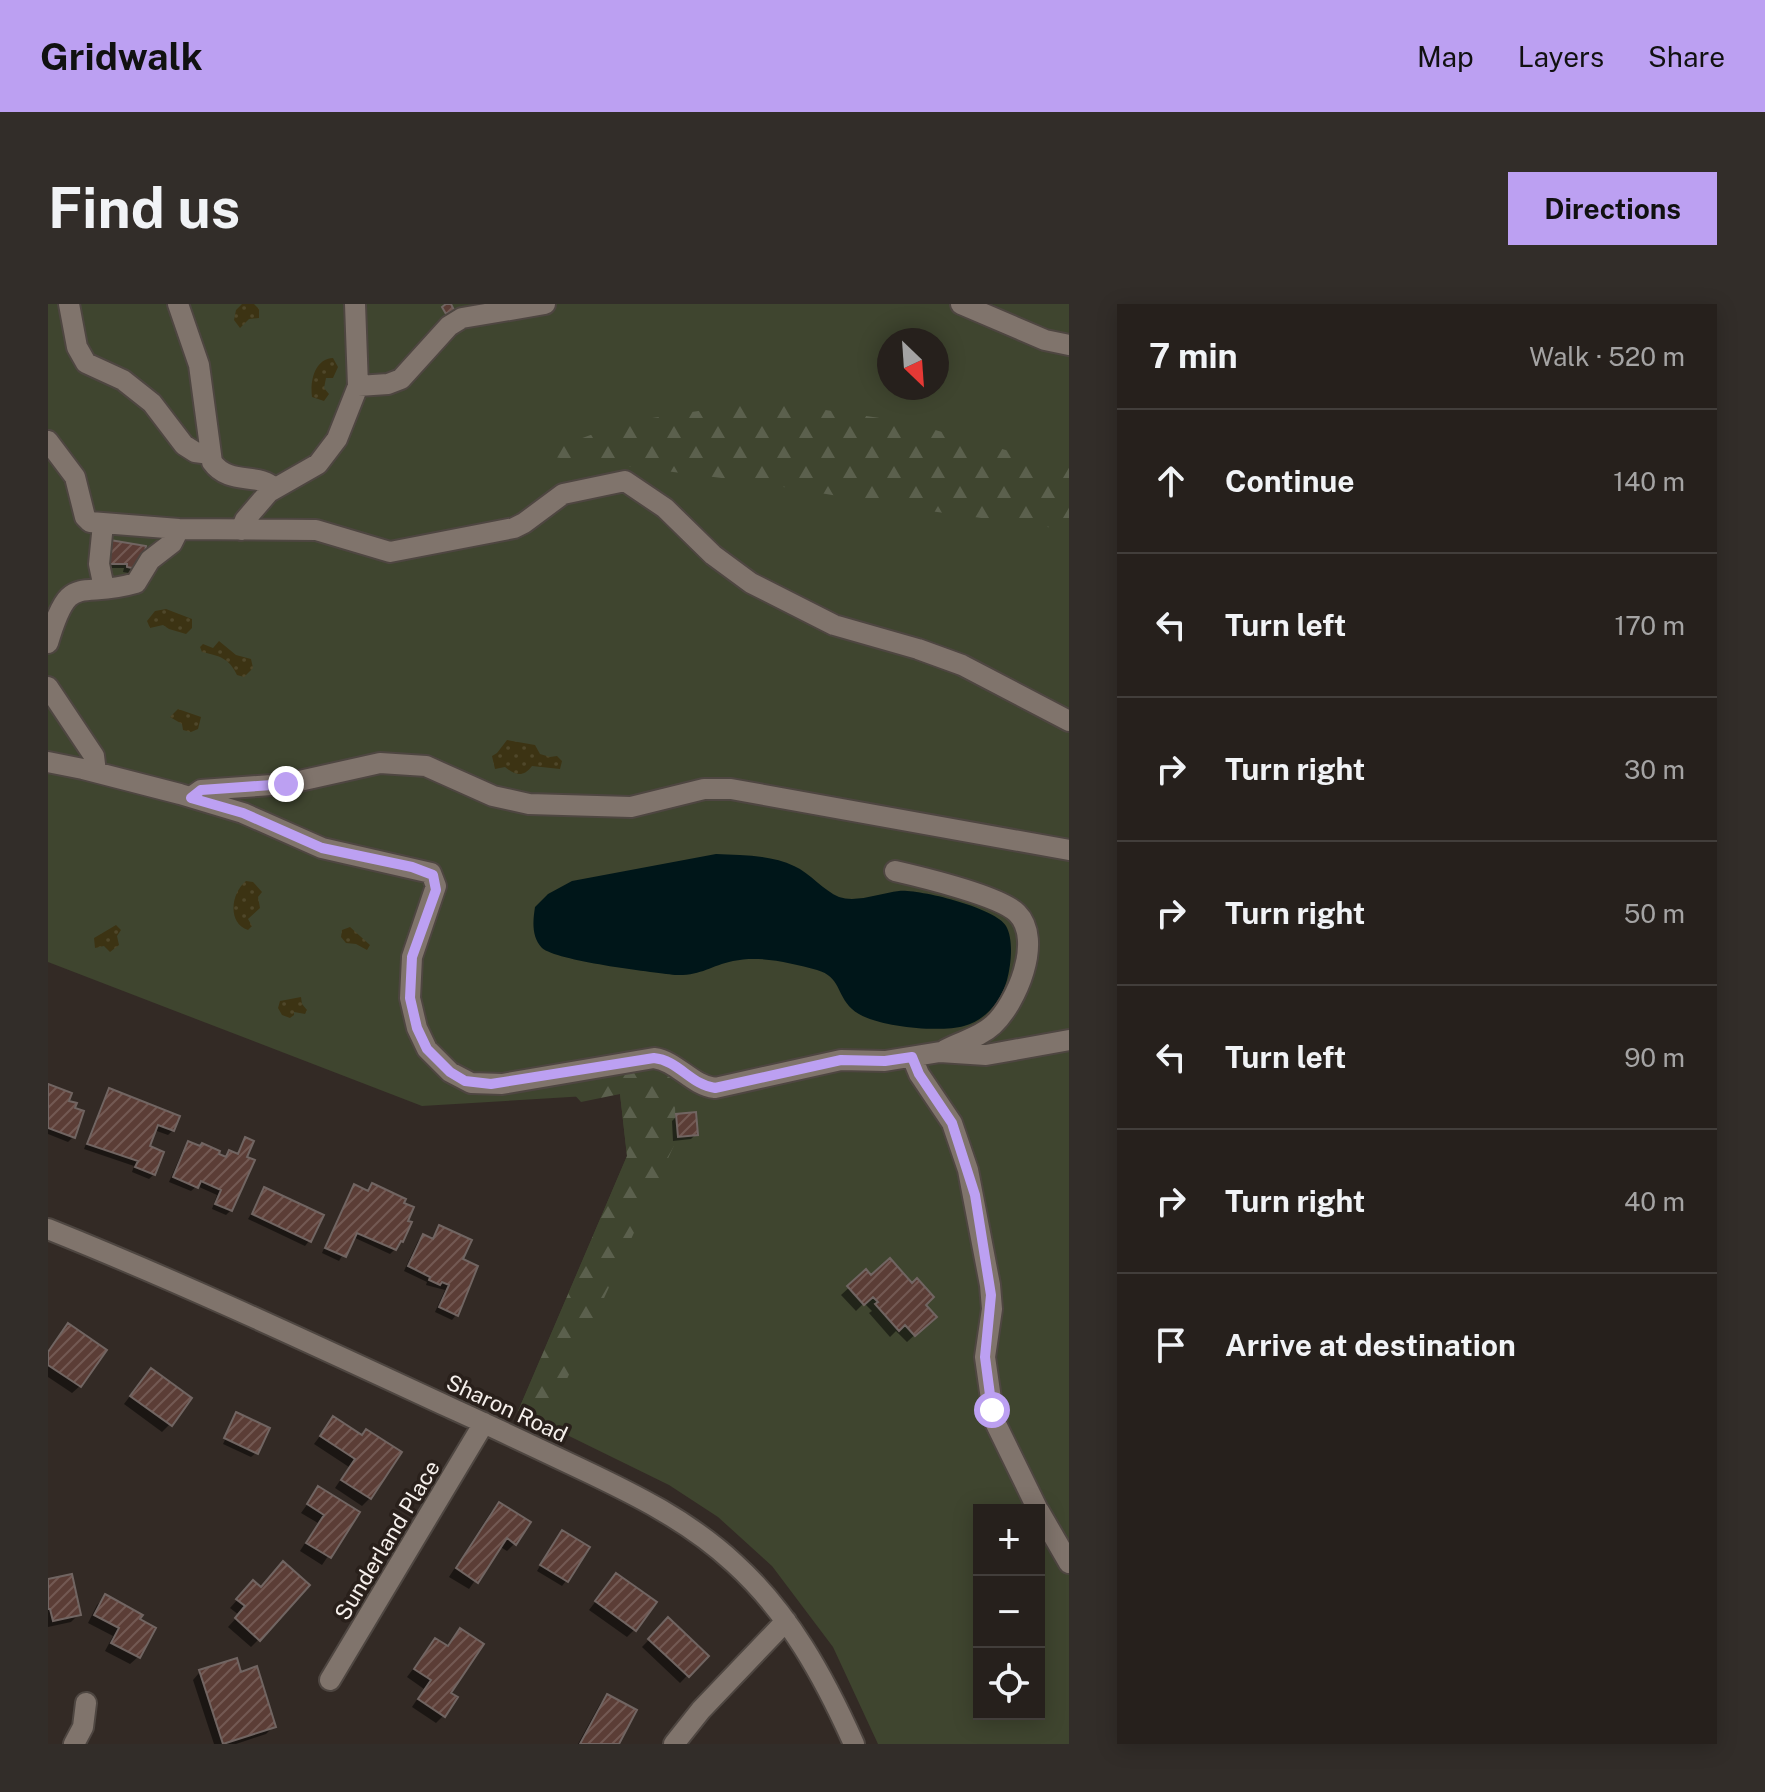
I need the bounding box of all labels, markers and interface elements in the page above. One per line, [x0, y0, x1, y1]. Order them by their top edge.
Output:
text: Gridwalk [40, 34, 203, 79]
text: Map [1417, 40, 1474, 73]
text: Layers [1518, 40, 1604, 73]
text: Share [1648, 40, 1725, 73]
button: Directions [1508, 172, 1717, 245]
text: Find us [48, 175, 240, 241]
north arrow [877, 328, 949, 400]
text: 7 min [1149, 336, 1238, 376]
text: Walk · 520 m [1529, 341, 1685, 372]
icon: ahead [1149, 459, 1193, 503]
text: Continue [1225, 463, 1355, 499]
text: 140 m [1613, 466, 1685, 497]
icon: left [1149, 603, 1193, 647]
text: Turn left [1225, 607, 1346, 643]
text: 170 m [1615, 610, 1685, 641]
icon: right [1149, 747, 1193, 791]
text: Turn right [1225, 751, 1365, 787]
text: 30 m [1624, 754, 1685, 785]
route end [268, 766, 304, 802]
icon: right [1149, 891, 1193, 935]
text: Turn right [1225, 895, 1365, 931]
text: 50 m [1624, 898, 1685, 929]
icon: left [1149, 1035, 1193, 1079]
text: Turn left [1225, 1039, 1346, 1075]
text: 90 m [1624, 1042, 1685, 1073]
icon: right [1149, 1179, 1193, 1223]
text: Turn right [1225, 1183, 1365, 1219]
text: 40 m [1624, 1186, 1685, 1217]
icon: arrive [1149, 1323, 1193, 1367]
text: Arrive at destination [1225, 1327, 1516, 1363]
street label: Sharon Road [442, 1369, 572, 1447]
route start [974, 1392, 1010, 1428]
street label: Sunderland Place [329, 1456, 445, 1624]
map controls [973, 1504, 1045, 1720]
button: + [973, 1504, 1045, 1576]
button: − [973, 1576, 1045, 1648]
button: locate [973, 1648, 1045, 1720]

